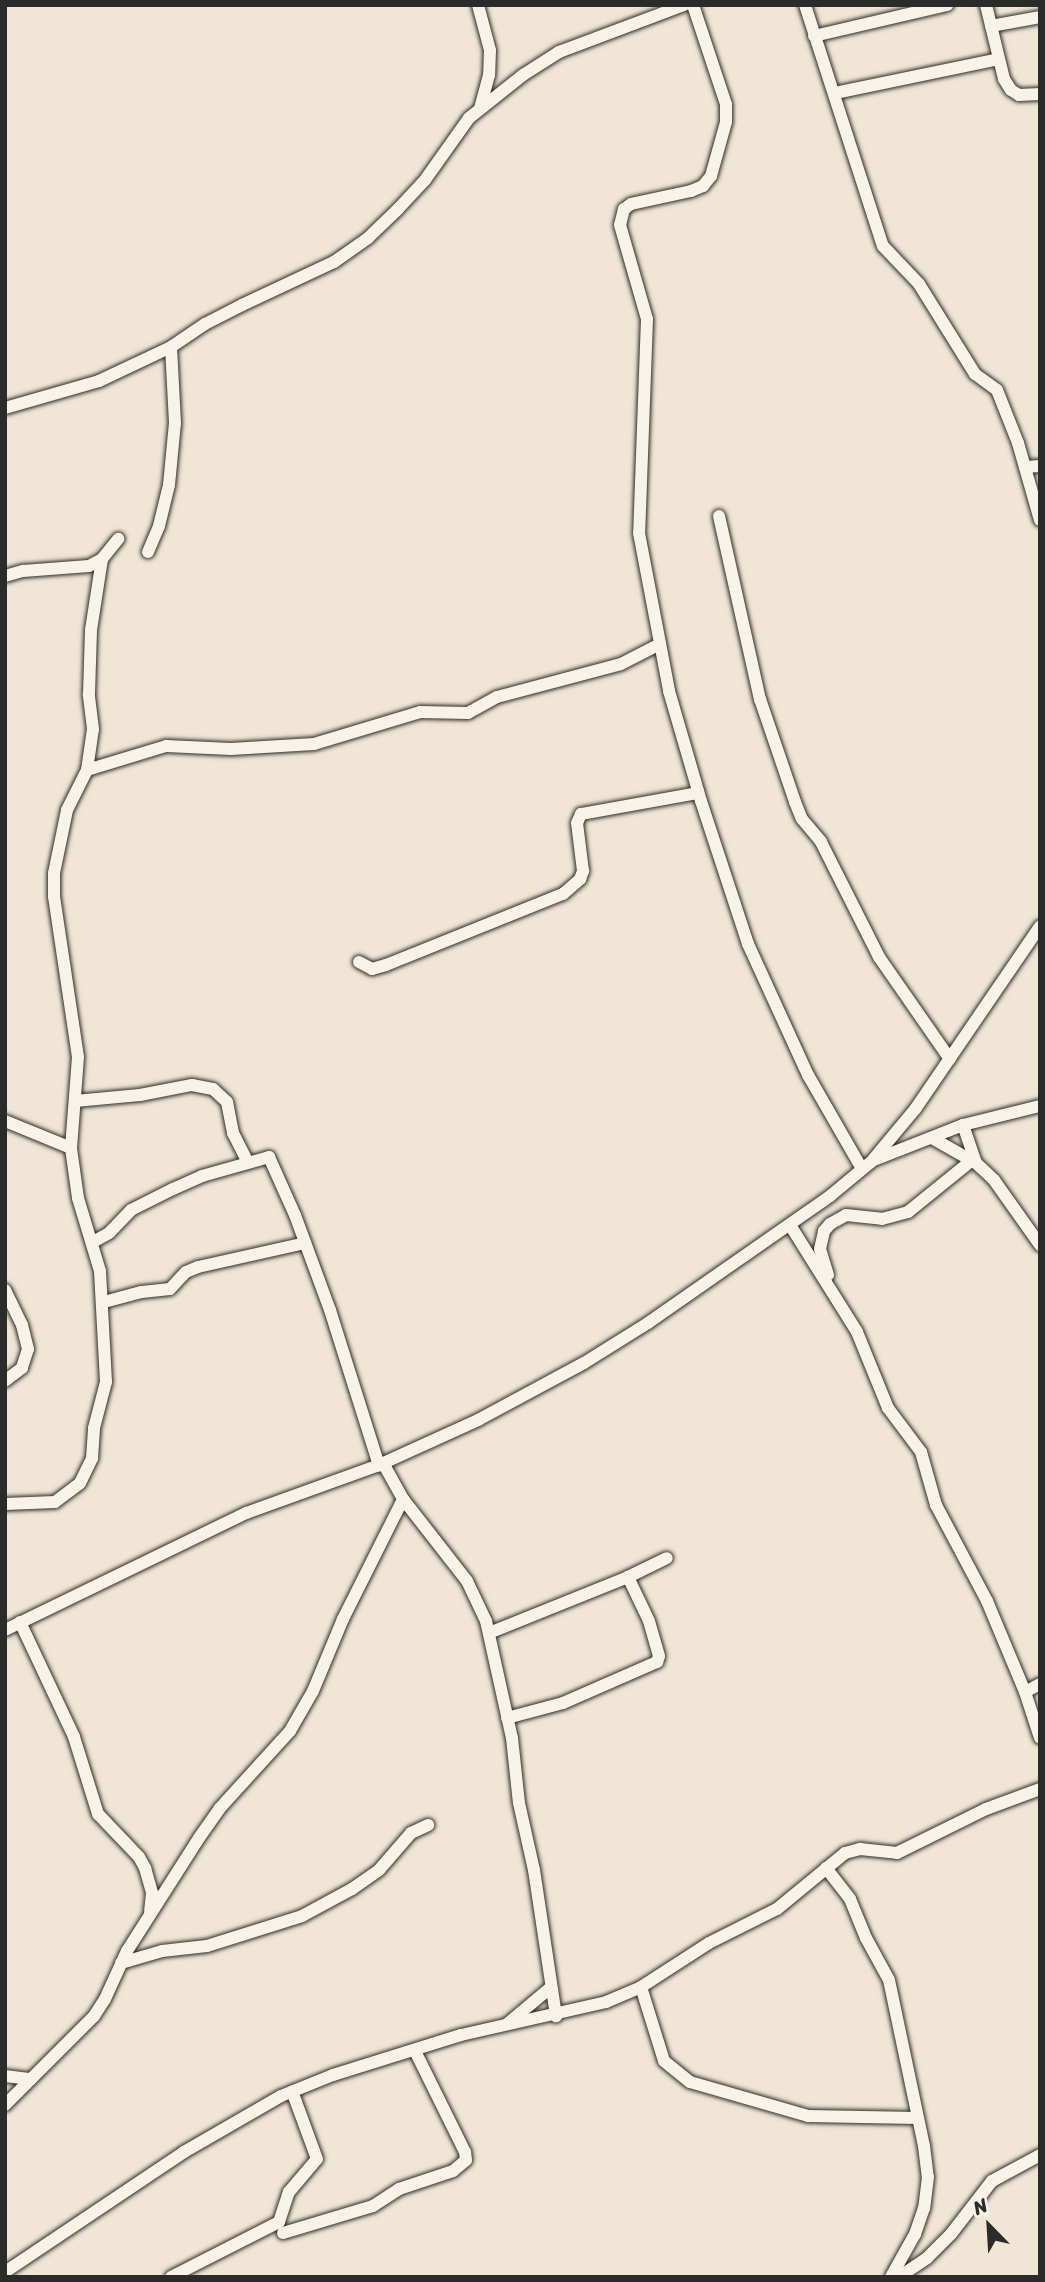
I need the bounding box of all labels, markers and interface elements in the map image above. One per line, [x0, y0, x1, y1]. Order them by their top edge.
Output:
text: N [968, 2189, 993, 2224]
north arrow [954, 2191, 1024, 2261]

